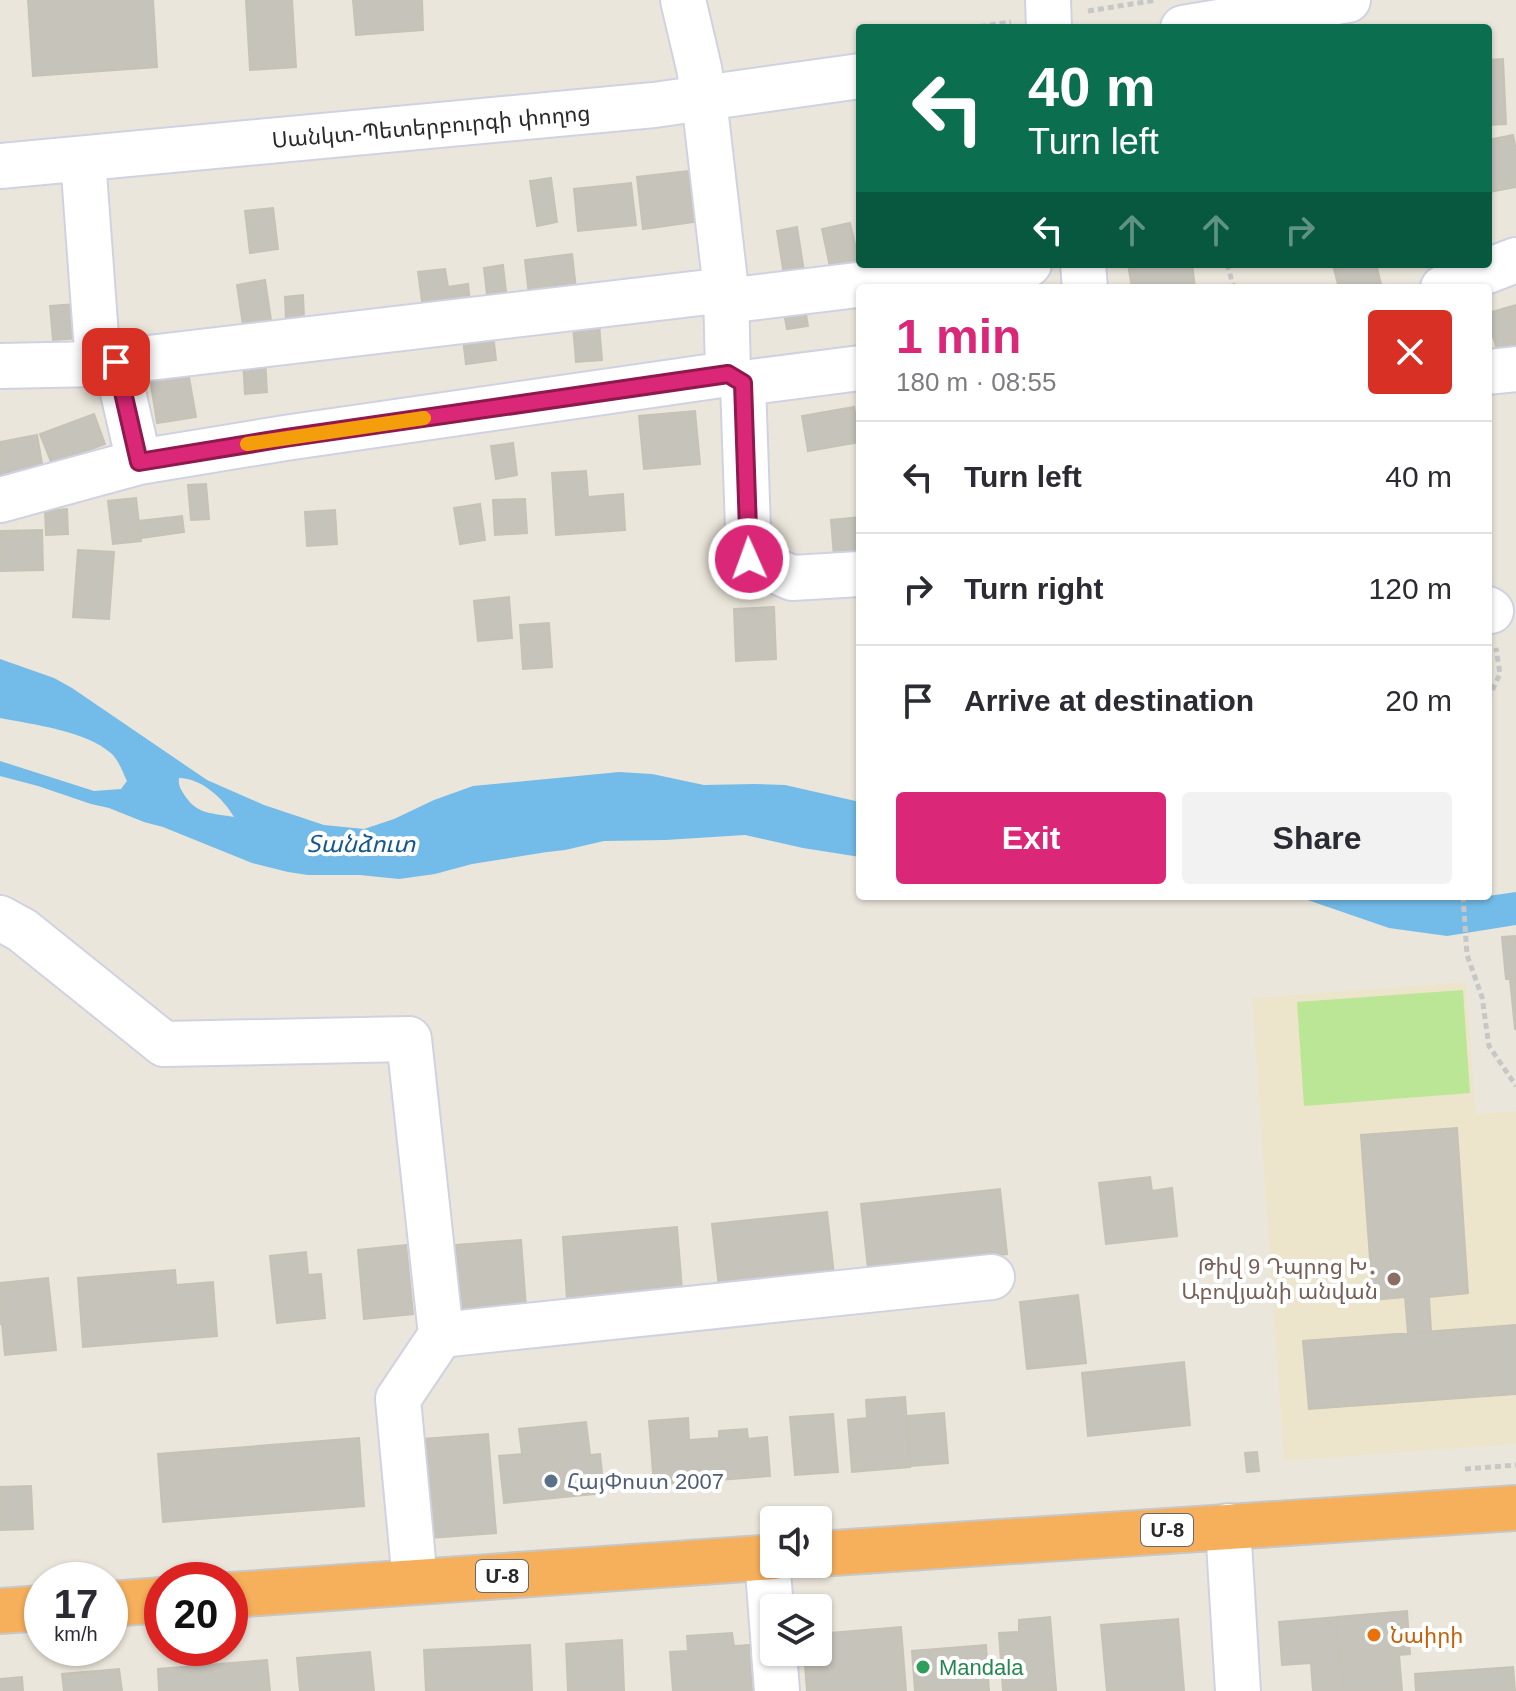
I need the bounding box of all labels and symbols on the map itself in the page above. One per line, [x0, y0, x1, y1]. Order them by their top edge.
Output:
street label: Սանկտ-Պետերբուրգի փողոց [271, 100, 591, 153]
pin [82, 328, 150, 396]
position arrow [707, 517, 791, 601]
water label: Տանձուտ [307, 830, 416, 857]
place label: Թիվ 9 Դպրոց Խ․ Աբովյանի անվան [1181, 1254, 1378, 1304]
marker: Թիվ 9 Դպրոց Խ․ Աբովյանի անվան [1385, 1270, 1403, 1288]
place label: ՀայՓոստ 2007 [567, 1469, 724, 1494]
marker: ՀայՓոստ 2007 [542, 1472, 560, 1490]
road number: Մ-8 [1141, 1514, 1193, 1546]
road number: Մ-8 [476, 1560, 528, 1592]
speed limit sign: 20 [144, 1562, 248, 1666]
place label: Նաիրի [1390, 1623, 1463, 1648]
marker: Նաիրի [1365, 1626, 1383, 1644]
place label: Mandala [939, 1655, 1024, 1680]
marker: Mandala [914, 1658, 932, 1676]

